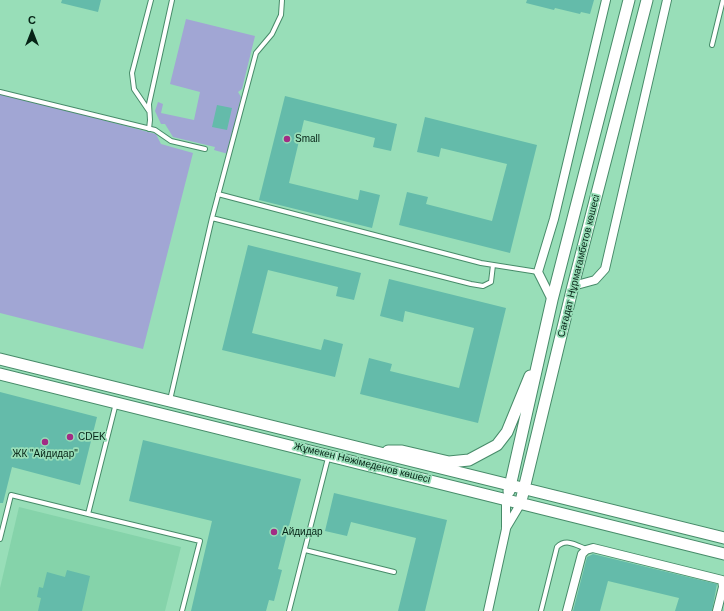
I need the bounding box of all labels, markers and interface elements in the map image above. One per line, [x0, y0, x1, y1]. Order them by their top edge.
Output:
north arrow [12, 12, 52, 52]
text: С [28, 14, 36, 26]
place label: Small [295, 133, 320, 145]
marker: Small [282, 134, 292, 144]
street label: Сағадат Нұрмағамбетов көшесі [555, 193, 603, 339]
place label: CDEK [78, 431, 106, 443]
marker: CDEK [65, 432, 75, 442]
marker: ЖК "Айдидар" [40, 437, 50, 447]
street label: Жұмекен Нәжімеденов көшесі [293, 440, 431, 486]
place label: ЖК "Айдидар" [12, 448, 78, 460]
place label: Айдидар [282, 526, 323, 538]
marker: Айдидар [269, 527, 279, 537]

